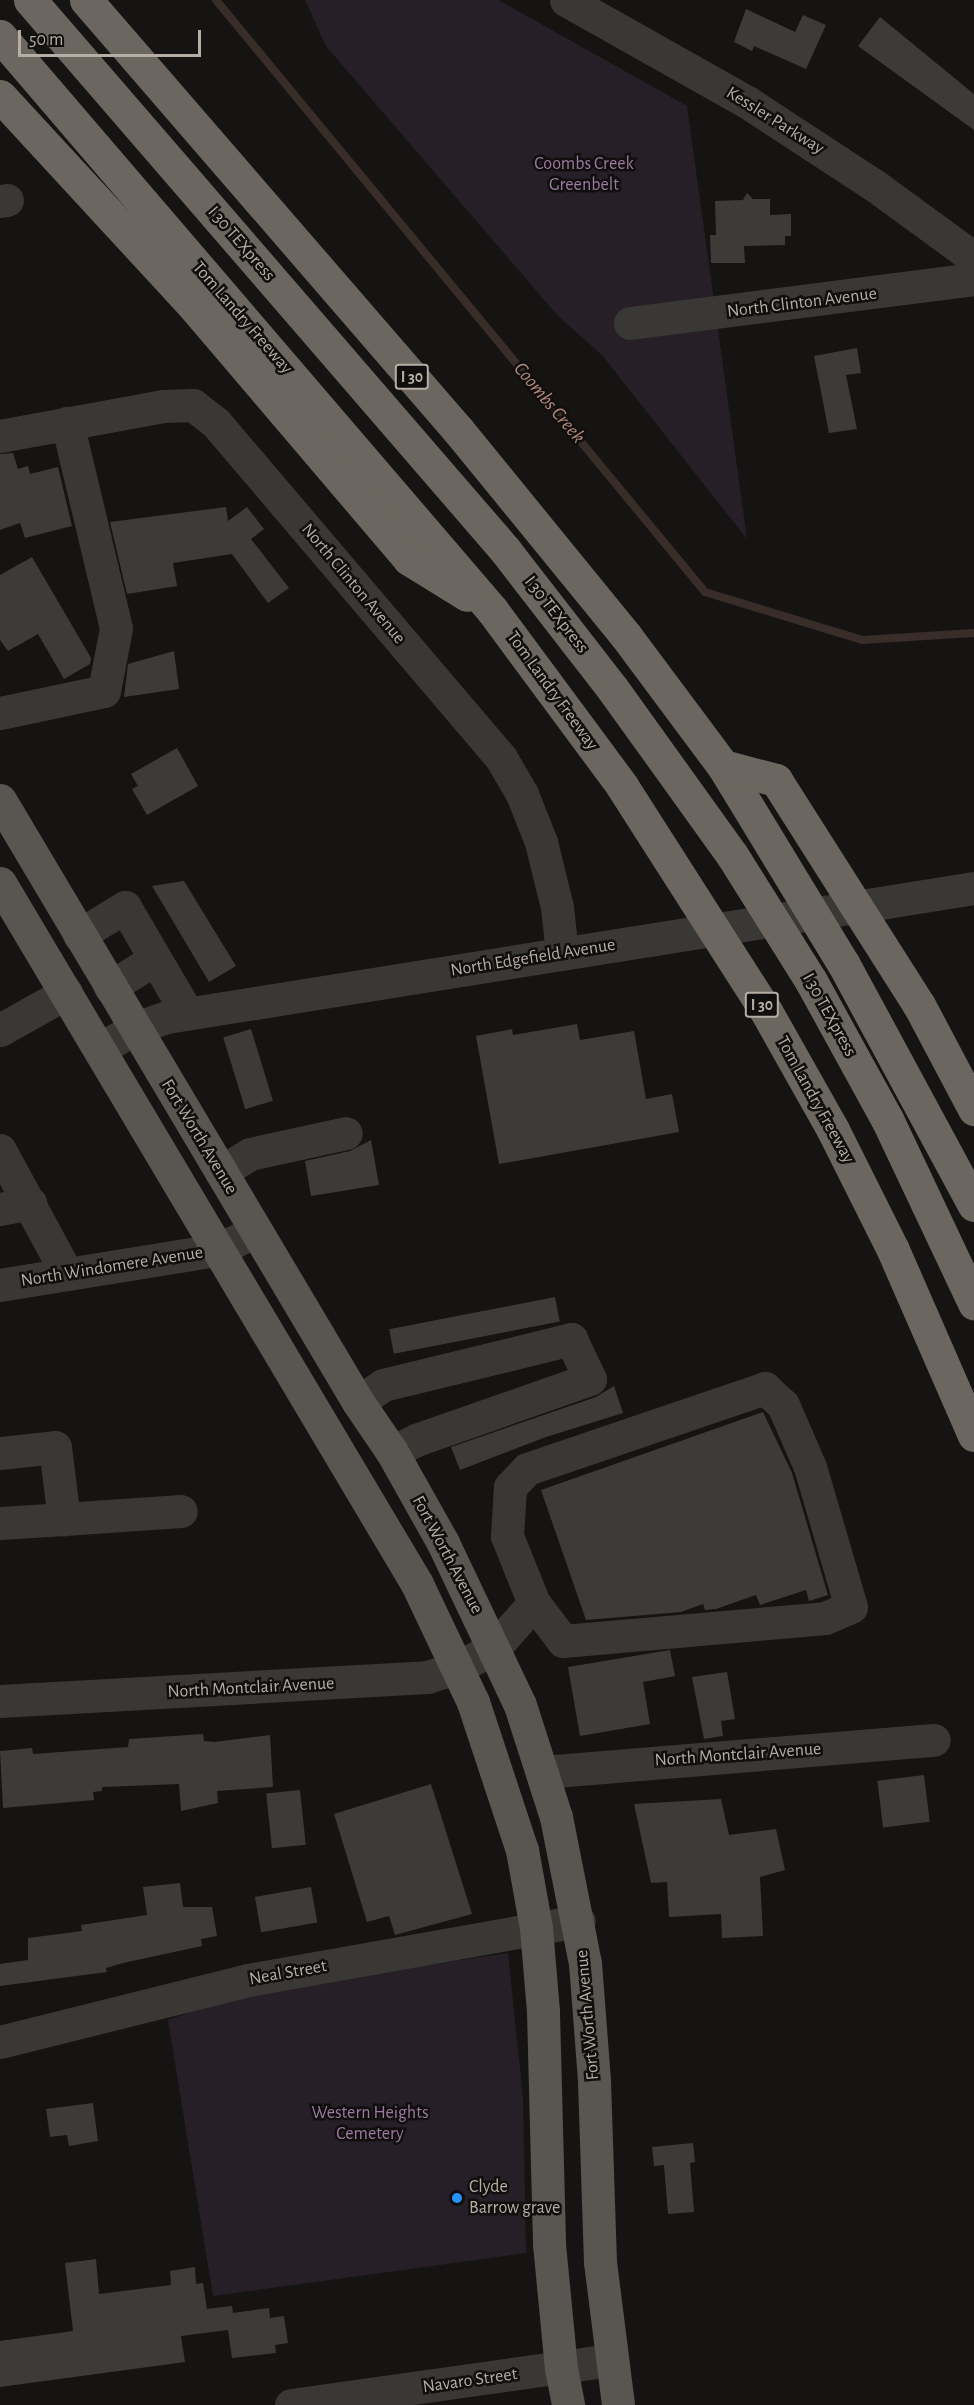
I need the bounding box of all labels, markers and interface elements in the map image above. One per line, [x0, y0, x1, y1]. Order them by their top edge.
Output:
scale bar [21, 18, 204, 56]
text: 50 m [29, 31, 63, 49]
street label: Kessler Parkway [722, 82, 828, 160]
park label: Coombs Creek Greenbelt [534, 154, 634, 196]
street label: I 30 TEXpress [203, 202, 279, 286]
street label: Tom Landry Freeway [187, 257, 297, 379]
street label: North Clinton Avenue [726, 283, 878, 323]
water label: Coombs Creek [508, 357, 590, 449]
road number: I 30 [394, 364, 430, 390]
street label: North Clinton Avenue [296, 519, 410, 649]
street label: I 30 TEXpress [519, 572, 593, 658]
street label: Tom Landry Freeway [502, 627, 602, 755]
street label: North Edgefield Avenue [449, 934, 617, 982]
street label: I 30 TEXpress [797, 970, 861, 1060]
road number: I 30 [744, 992, 780, 1018]
street label: Tom Landry Freeway [771, 1033, 859, 1167]
street label: Fort Worth Avenue [156, 1075, 242, 1199]
street label: North Windomere Avenue [19, 1242, 205, 1292]
street label: Fort Worth Avenue [407, 1492, 487, 1618]
street label: North Montclair Avenue [167, 1673, 335, 1703]
street label: North Montclair Avenue [654, 1738, 822, 1772]
street label: Fort Worth Avenue [572, 1949, 604, 2081]
street label: Neal Street [248, 1956, 328, 1990]
park label: Western Heights Cemetery [311, 2103, 429, 2146]
place label: Clyde Barrow grave [469, 2177, 560, 2220]
marker: Clyde Barrow grave [450, 2191, 464, 2205]
street label: Navaro Street [421, 2364, 519, 2398]

